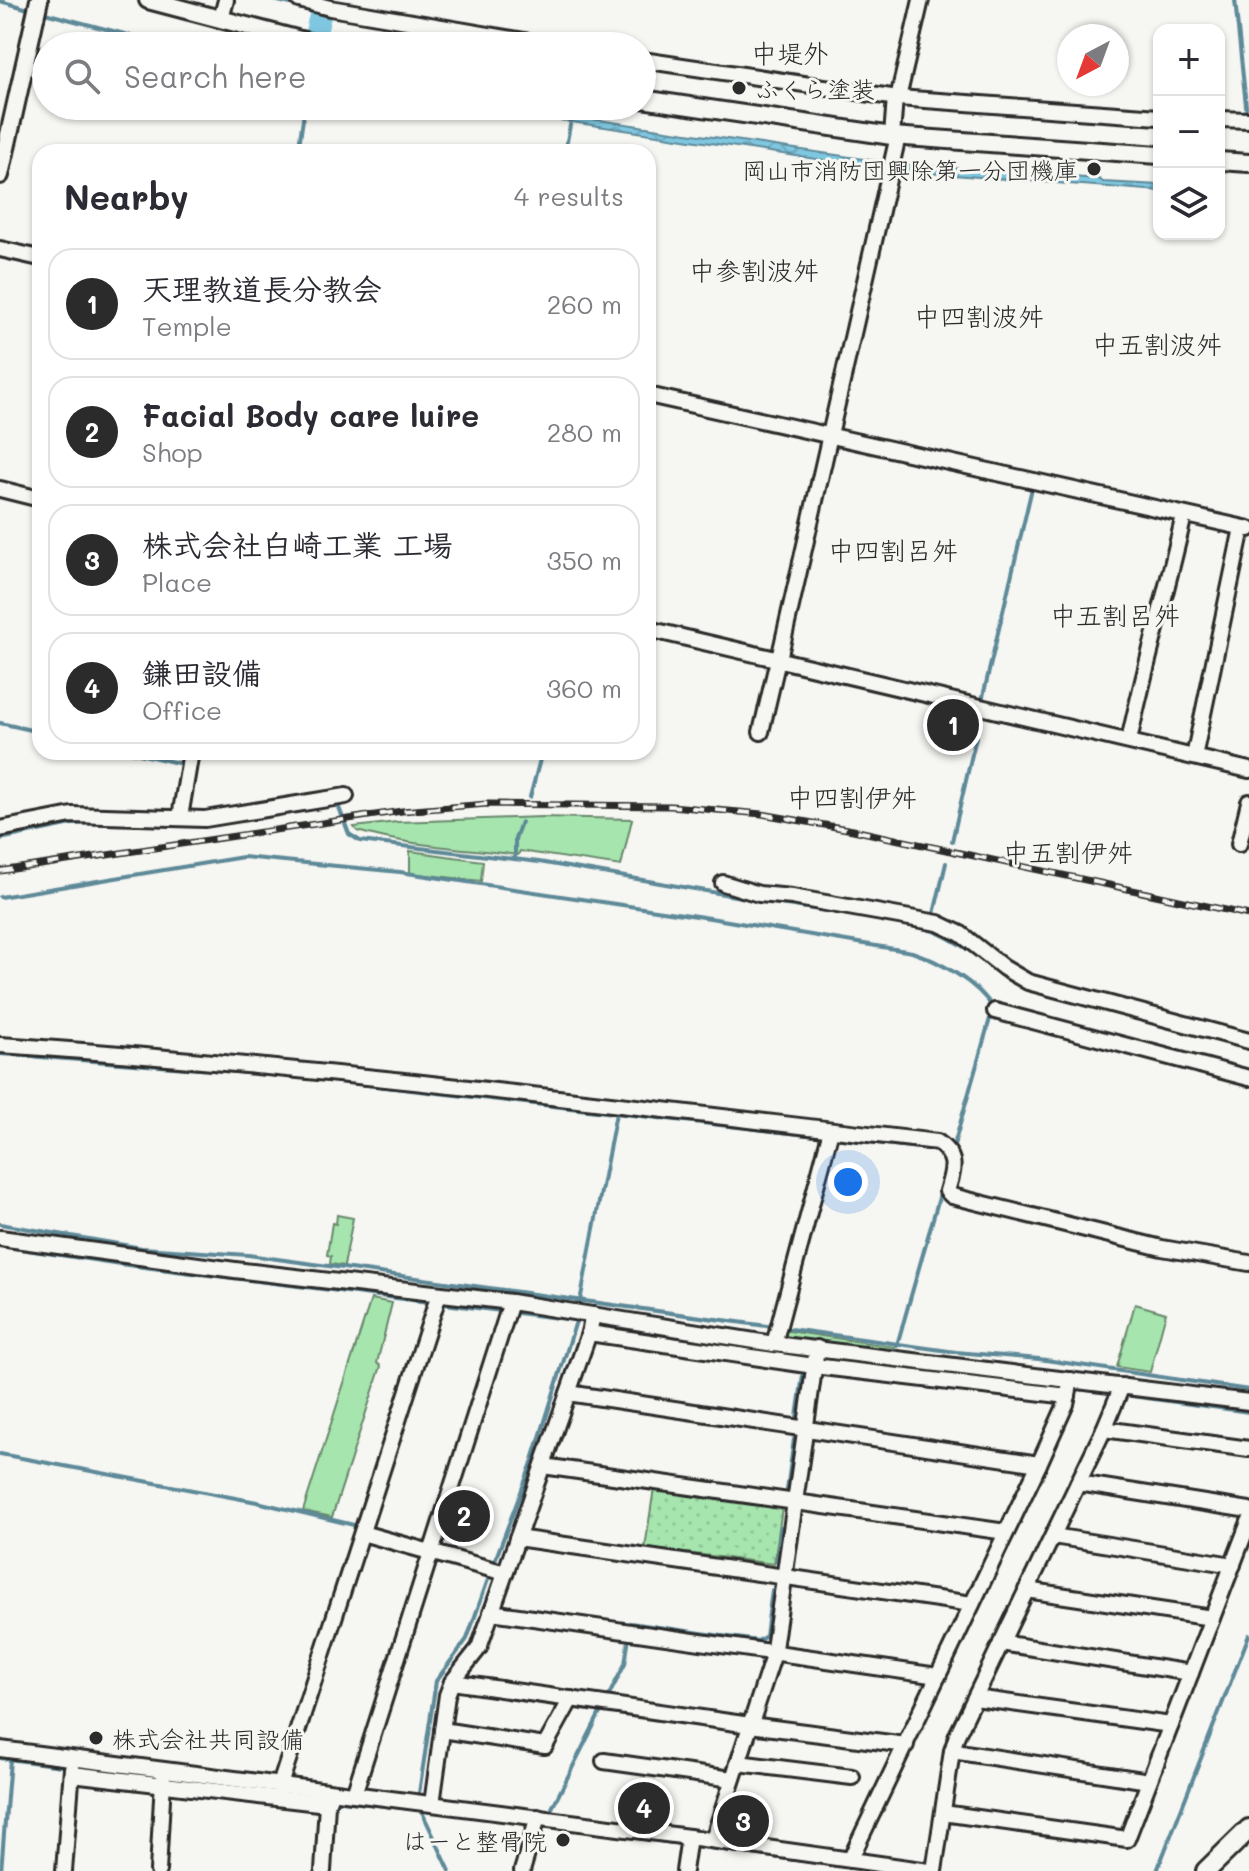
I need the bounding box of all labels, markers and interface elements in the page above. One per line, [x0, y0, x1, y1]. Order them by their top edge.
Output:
north arrow [1057, 24, 1129, 96]
map controls [1153, 24, 1225, 240]
button: + [1153, 24, 1225, 96]
search box [32, 32, 656, 120]
district label: 中堤外 [751, 36, 829, 70]
icon: search [60, 54, 104, 98]
text: Search here [124, 56, 307, 96]
place label: ふくら塗装 [755, 73, 875, 104]
marker: ふくら塗装 [730, 79, 748, 97]
button: − [1153, 96, 1225, 168]
place label: 岡山市消防団興除第一分団機庫 [742, 154, 1078, 185]
marker: 岡山市消防団興除第一分団機庫 [1085, 160, 1103, 178]
button: layers [1153, 168, 1225, 240]
text: Nearby [64, 174, 189, 219]
text: 4 results [514, 179, 624, 213]
district label: 中参割波舛 [689, 253, 819, 287]
text: 天理教道長分教会 [142, 268, 382, 308]
text: 1 [86, 287, 98, 321]
text: 260 m [547, 287, 622, 321]
district label: 中四割波舛 [914, 299, 1044, 333]
text: Temple [142, 309, 232, 343]
district label: 中五割波舛 [1092, 327, 1222, 361]
text: Facial Body care luire [142, 395, 479, 435]
text: 2 [85, 415, 99, 449]
text: 280 m [547, 415, 622, 449]
text: Shop [142, 435, 203, 469]
text: 株式会社白崎工業 工場 [142, 524, 453, 564]
district label: 中四割呂舛 [828, 533, 958, 567]
text: 3 [84, 543, 100, 577]
text: 350 m [547, 543, 622, 577]
text: Place [142, 565, 212, 599]
district label: 中五割呂舛 [1050, 598, 1180, 632]
text: 鎌田設備 [142, 652, 262, 692]
text: 4 [84, 671, 100, 705]
text: 360 m [546, 671, 622, 705]
text: Office [142, 693, 222, 727]
pin: 1 [927, 695, 979, 755]
district label: 中四割伊舛 [787, 780, 917, 814]
district label: 中五割伊舛 [1003, 835, 1133, 869]
your location [828, 1162, 868, 1202]
pin: 2 [438, 1486, 490, 1546]
place label: 株式会社共同設備 [112, 1723, 304, 1754]
marker: 株式会社共同設備 [87, 1729, 105, 1747]
pin: 4 [618, 1778, 670, 1838]
pin: 3 [717, 1791, 769, 1851]
place label: はーと整骨院 [403, 1825, 547, 1856]
marker: はーと整骨院 [554, 1831, 572, 1849]

